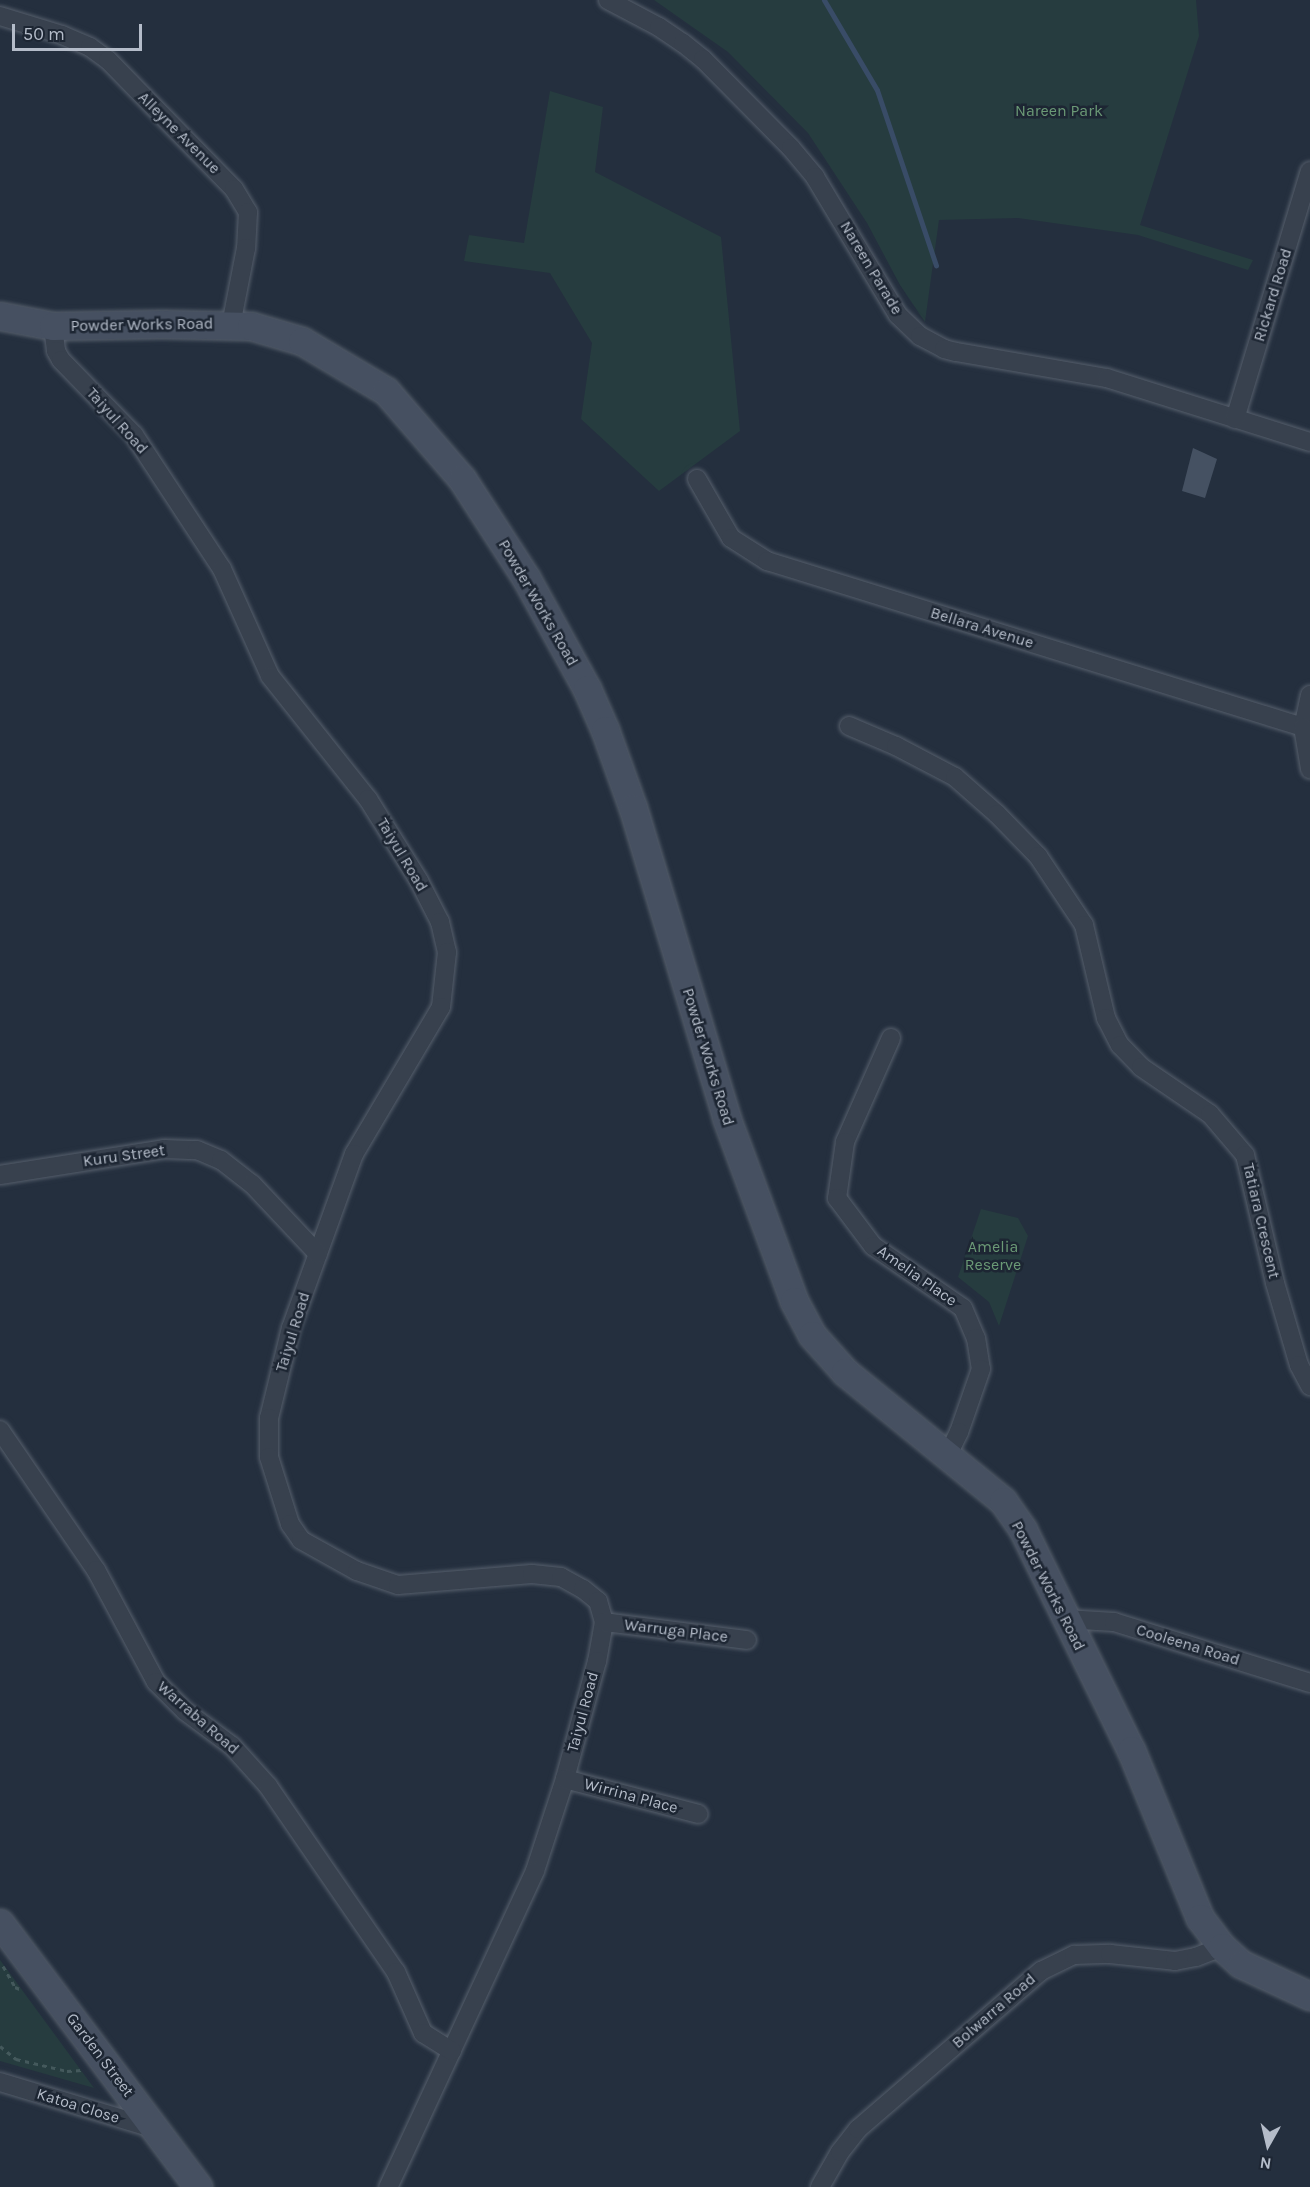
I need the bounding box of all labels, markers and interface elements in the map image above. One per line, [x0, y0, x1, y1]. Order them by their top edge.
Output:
scale bar [15, 12, 146, 50]
text: 50 m [23, 23, 65, 45]
street label: Alleyne Avenue [134, 88, 224, 178]
park label: Nareen Park [1015, 101, 1103, 121]
street label: Nareen Parade [836, 218, 906, 318]
street label: Rickard Road [1250, 246, 1296, 344]
street label: Powder Works Road [70, 314, 214, 336]
street label: Taiyul Road [82, 384, 152, 458]
street label: Powder Works Road [494, 536, 582, 670]
street label: Bellara Avenue [928, 603, 1036, 653]
street label: Taiyul Road [373, 815, 431, 895]
street label: Powder Works Road [678, 986, 738, 1128]
street label: Kuru Street [82, 1141, 166, 1171]
street label: Tatiara Crescent [1238, 1161, 1284, 1281]
park label: Amelia Reserve [965, 1237, 1021, 1275]
street label: Amelia Place [873, 1242, 961, 1310]
street label: Taiyul Road [272, 1290, 314, 1374]
street label: Powder Works Road [1007, 1518, 1089, 1654]
street label: Warruga Place [623, 1615, 729, 1647]
street label: Cooleena Road [1134, 1620, 1242, 1670]
street label: Taiyul Road [563, 1670, 603, 1754]
street label: Warraba Road [153, 1677, 243, 1759]
street label: Wirrina Place [582, 1774, 680, 1818]
street label: Bolwarra Road [948, 1969, 1040, 2053]
street label: Garden Street [62, 2009, 138, 2101]
street label: Katoa Close [34, 2084, 122, 2128]
north arrow [1238, 2115, 1298, 2175]
text: N [1258, 2153, 1272, 2174]

